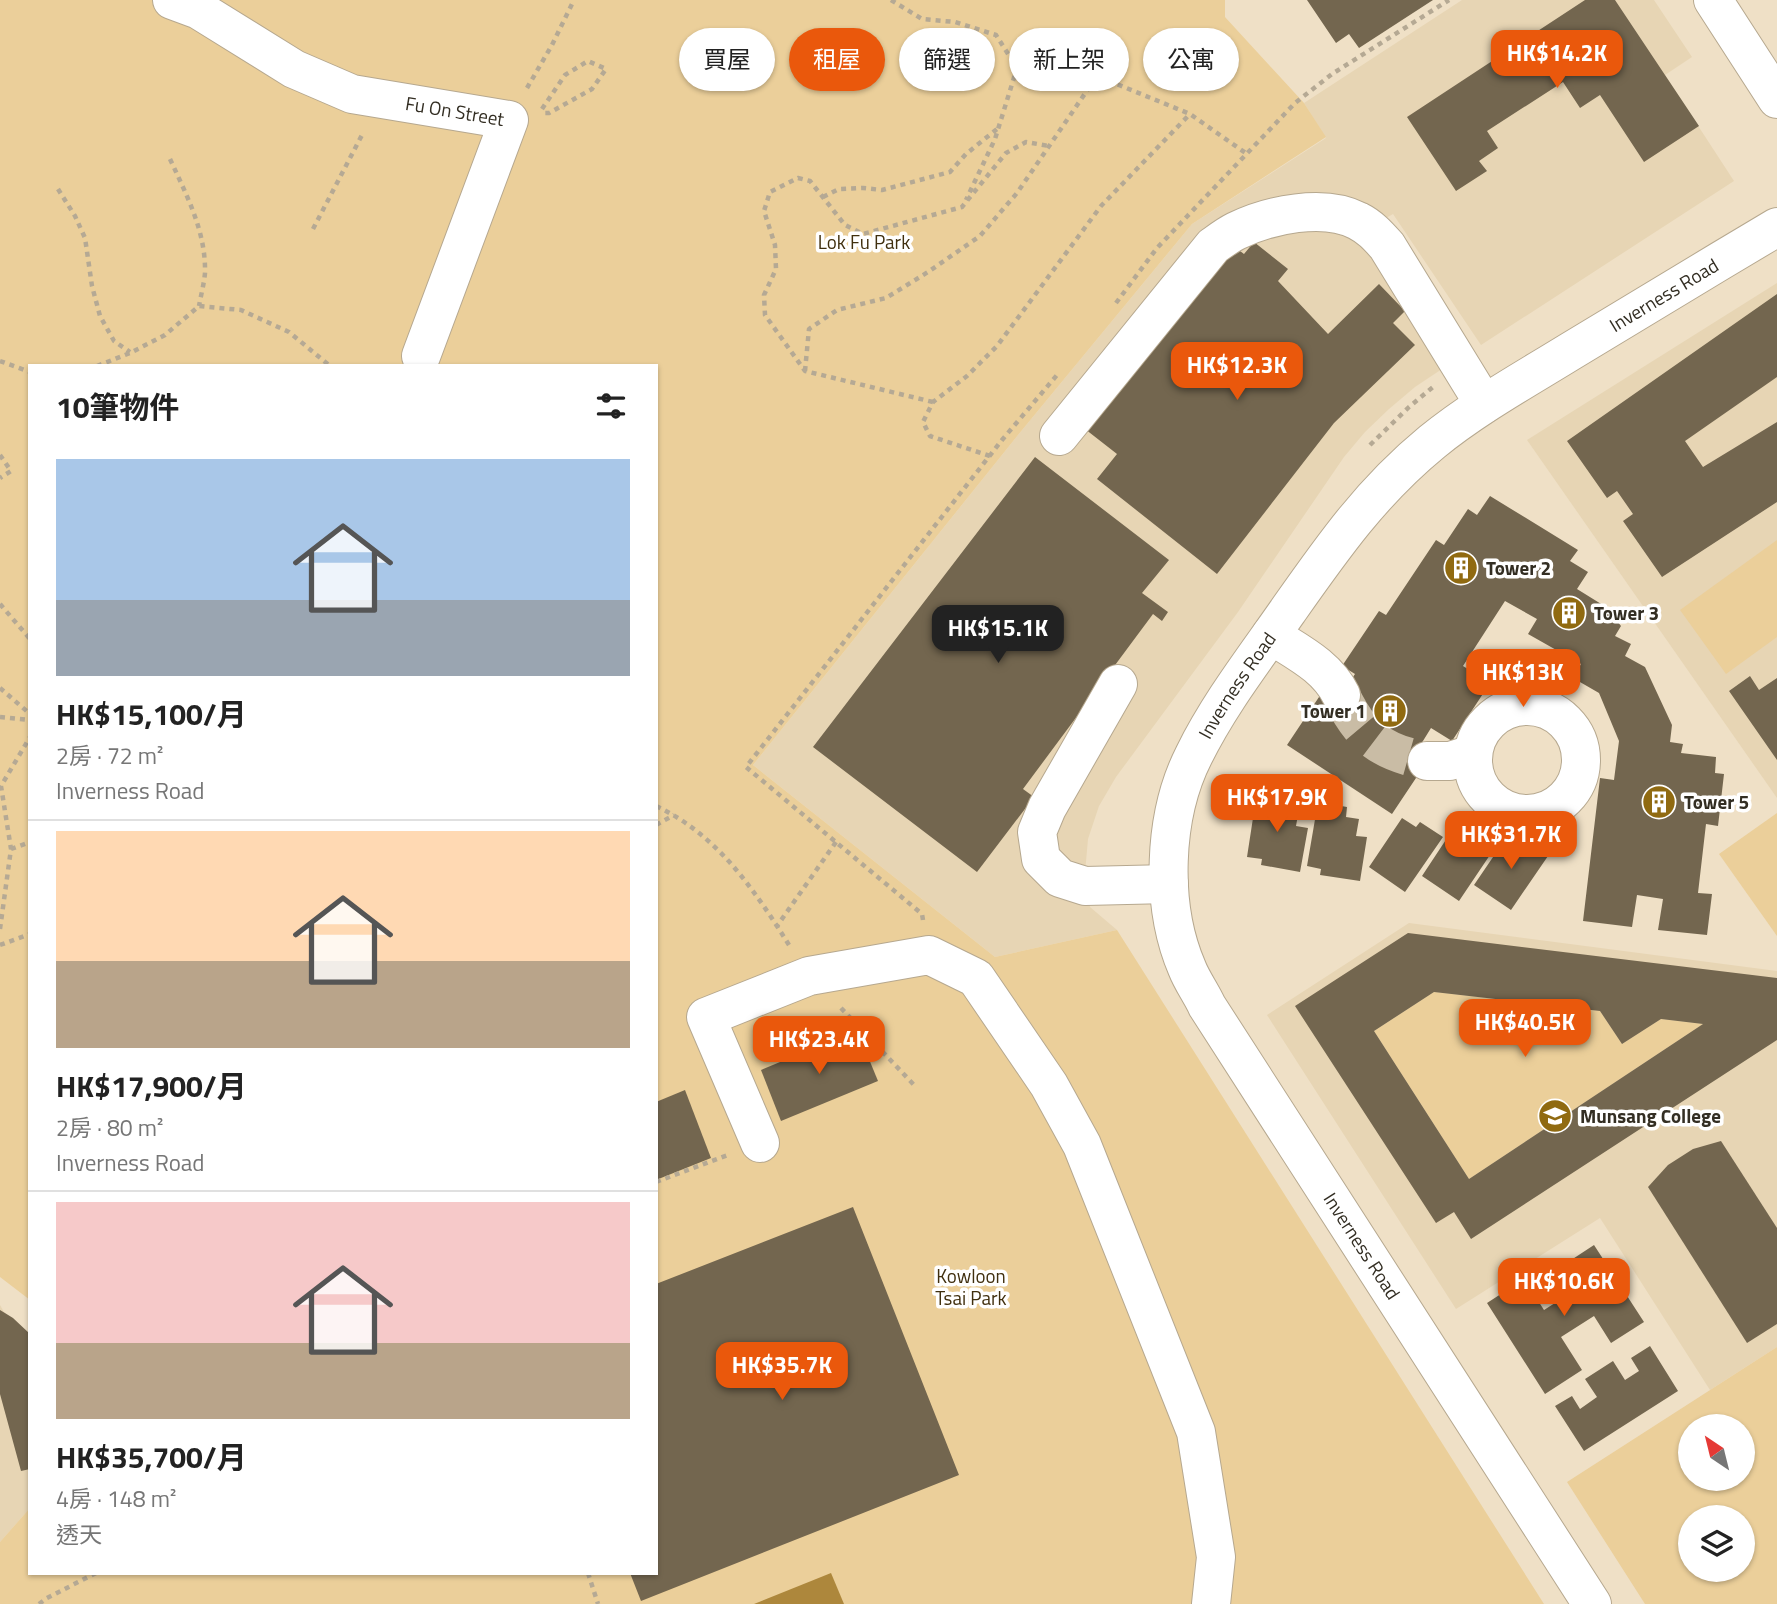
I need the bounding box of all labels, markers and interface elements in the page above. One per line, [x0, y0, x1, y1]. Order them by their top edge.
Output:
chip: 買屋 [679, 28, 775, 91]
chip: 租屋 [789, 28, 885, 91]
chip: 篩選 [899, 28, 995, 91]
chip: 新上架 [1009, 28, 1129, 91]
chip: 公寓 [1143, 28, 1239, 91]
pin: HK$14.2K [1485, 31, 1629, 90]
text: HK$14.2K [1507, 35, 1607, 70]
street label: Fu On Street [403, 88, 507, 133]
park label: Lok Fu Park [818, 227, 910, 256]
street label: Inverness Road [1603, 250, 1724, 339]
pin: HK$12.3K [1165, 342, 1309, 402]
text: HK$12.3K [1187, 347, 1287, 382]
text: 10筆物件 [56, 384, 180, 430]
icon: filters [592, 387, 630, 425]
icon: home [280, 505, 406, 631]
building icon: Tower 2 [1442, 549, 1480, 587]
place label: Tower 2 [1486, 553, 1551, 582]
building icon: Tower 3 [1550, 594, 1588, 632]
place label: Tower 3 [1594, 598, 1659, 627]
pin: HK$15.1K [926, 606, 1070, 665]
text: HK$15.1K [948, 610, 1048, 645]
street label: Inverness Road [1190, 626, 1283, 744]
pin: HK$13K [1466, 650, 1580, 709]
text: HK$13K [1482, 654, 1564, 689]
text: HK$15,100/月 [56, 691, 247, 737]
building icon: Tower 1 [1371, 692, 1409, 730]
place label: Tower 1 [1301, 696, 1366, 725]
text: 2房 · 72 m² [56, 738, 163, 773]
text: Inverness Road [56, 773, 205, 808]
pin: HK$17.9K [1205, 774, 1349, 834]
text: HK$17.9K [1227, 779, 1327, 814]
building icon: Tower 5 [1640, 783, 1678, 821]
place label: Tower 5 [1684, 787, 1749, 816]
pin: HK$31.7K [1439, 812, 1583, 871]
text: HK$31.7K [1461, 816, 1561, 851]
icon: home [280, 877, 406, 1003]
pin: HK$40.5K [1453, 1000, 1597, 1059]
text: HK$40.5K [1475, 1004, 1575, 1039]
pin: HK$23.4K [747, 1016, 891, 1076]
text: HK$23.4K [769, 1021, 869, 1056]
text: HK$17,900/月 [56, 1063, 247, 1109]
school or university icon: Munsang College [1536, 1097, 1574, 1135]
place label: Munsang College [1580, 1101, 1721, 1130]
text: 2房 · 80 m² [56, 1110, 163, 1145]
text: Inverness Road [56, 1145, 205, 1180]
street label: Inverness Road [1317, 1186, 1408, 1305]
icon: home [280, 1247, 406, 1373]
pin: HK$10.6K [1492, 1258, 1636, 1318]
park label: Kowloon Tsai Park [935, 1261, 1007, 1312]
text: HK$10.6K [1514, 1263, 1614, 1298]
pin: HK$35.7K [710, 1342, 854, 1402]
text: HK$35.7K [732, 1347, 832, 1382]
north arrow [1678, 1414, 1755, 1491]
map controls [1678, 1414, 1755, 1582]
text: HK$35,700/月 [56, 1434, 247, 1480]
text: 4房 · 148 m² [56, 1481, 176, 1516]
button: layers [1678, 1505, 1755, 1582]
text: 透天 [56, 1517, 102, 1552]

